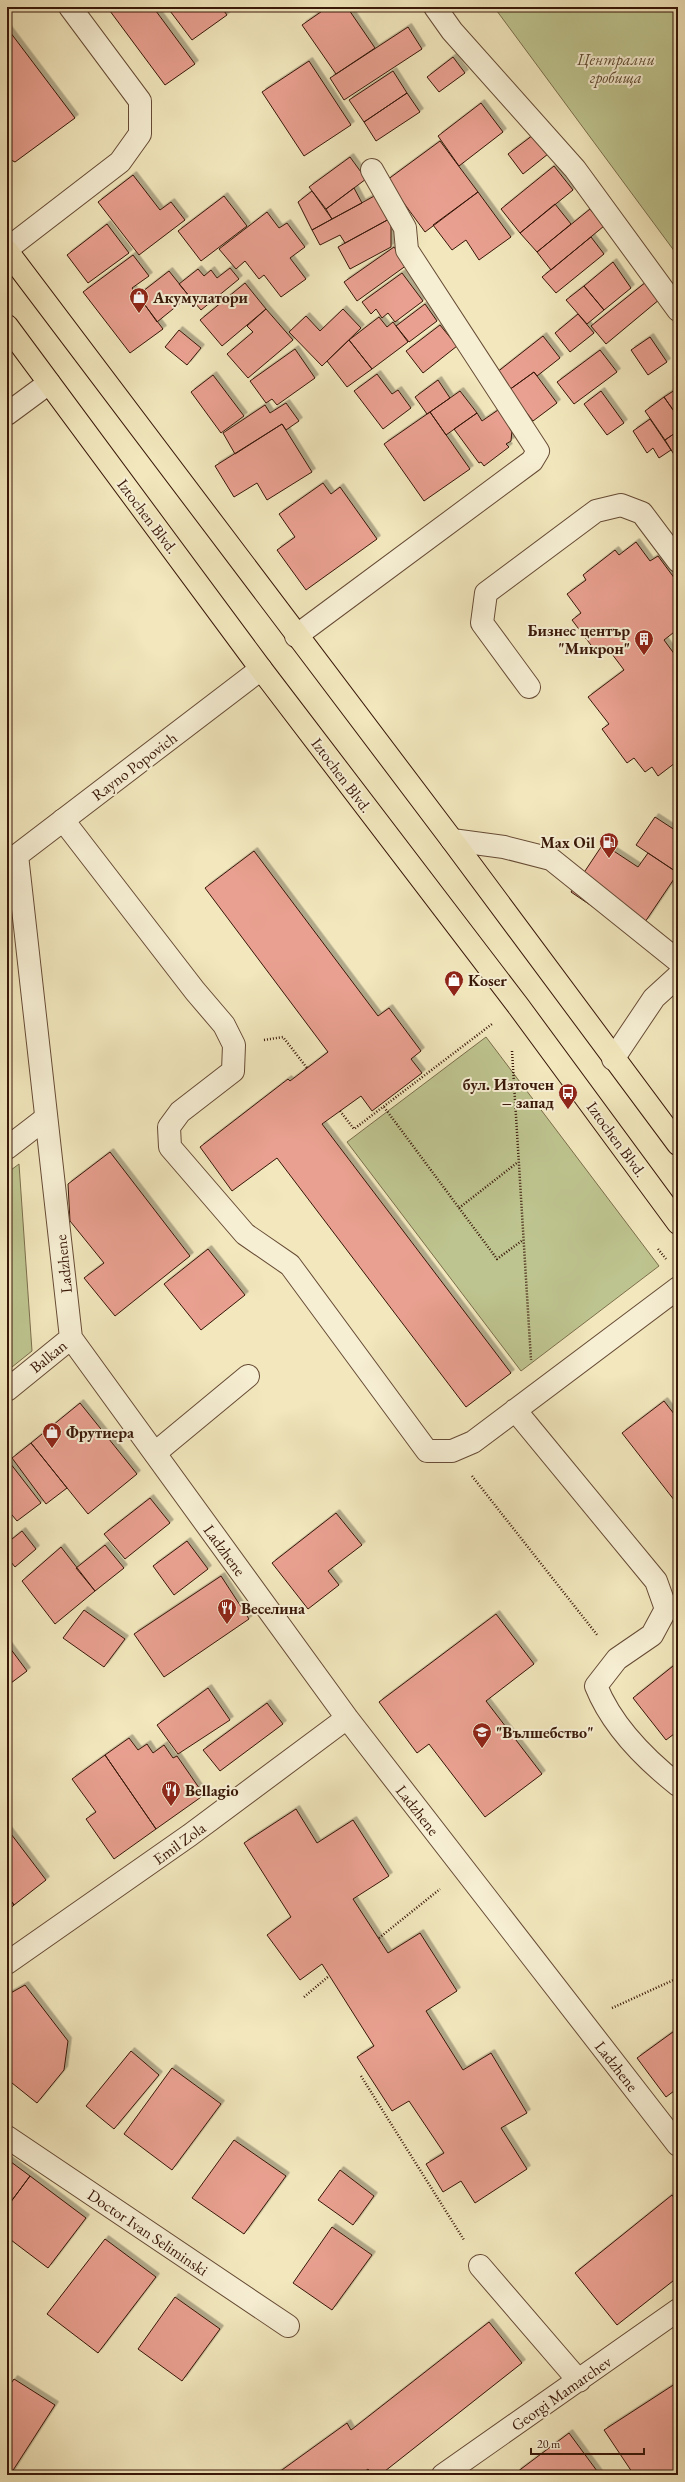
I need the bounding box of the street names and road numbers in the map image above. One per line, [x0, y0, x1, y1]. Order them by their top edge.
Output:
street label: Iztochen Blvd. [113, 475, 183, 558]
street label: Rayno Popovich [87, 727, 181, 805]
street label: Iztochen Blvd. [307, 734, 377, 817]
street label: Iztochen Blvd. [582, 1097, 651, 1181]
street label: Ladzhene [50, 1233, 77, 1294]
street label: Balkan [25, 1335, 72, 1378]
street label: Ladzhene [199, 1520, 250, 1580]
street label: Ladzhene [391, 1781, 444, 1840]
street label: Emil Zola [149, 1817, 210, 1870]
street label: Ladzhene [590, 2037, 643, 2096]
street label: Doctor Ivan Seliminski [83, 2184, 212, 2281]
street label: Georgi Mamarchev [507, 2350, 616, 2436]

